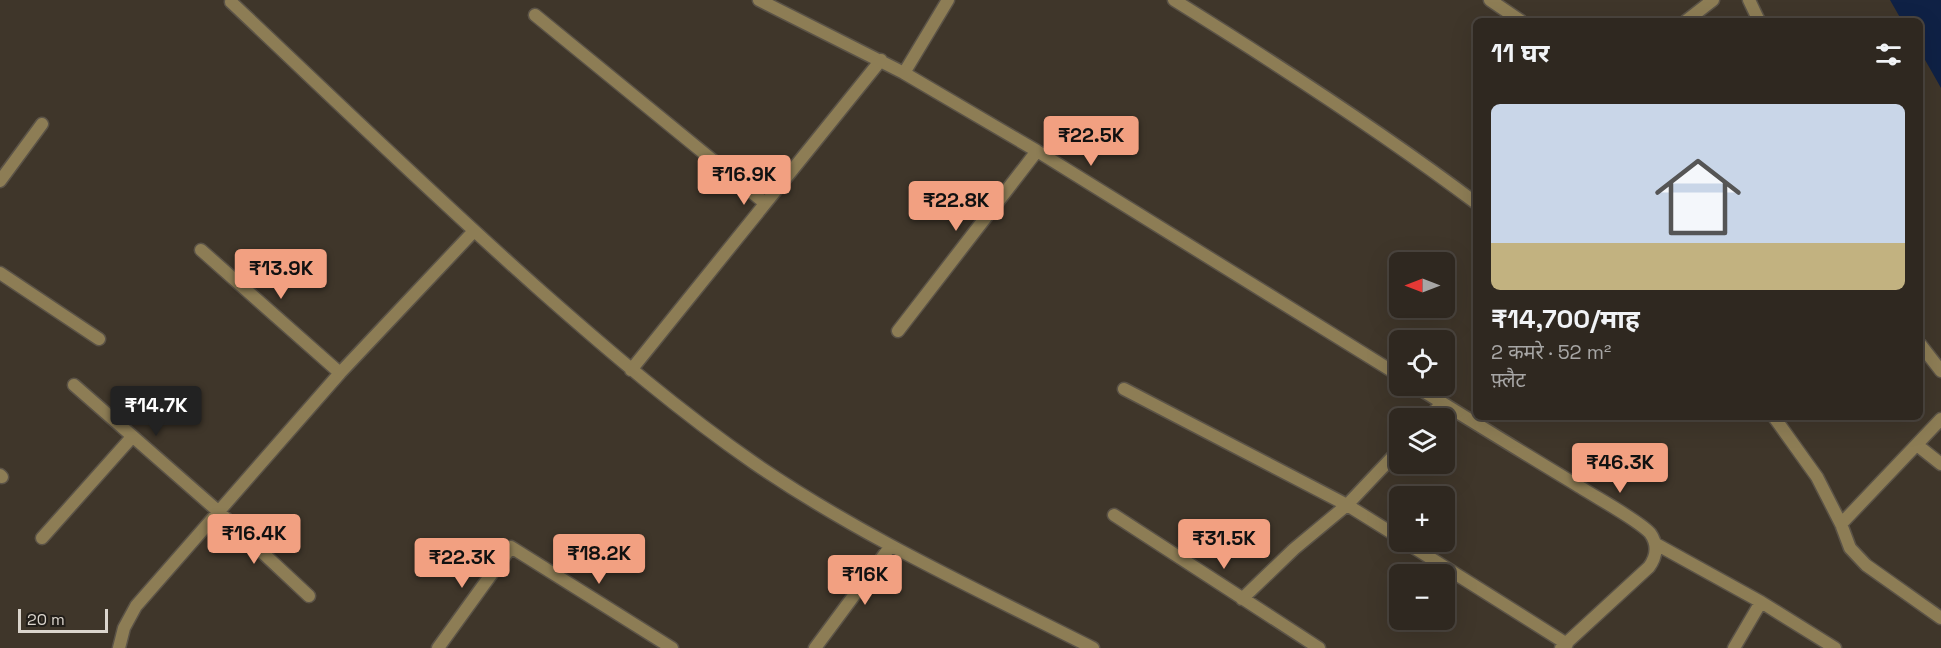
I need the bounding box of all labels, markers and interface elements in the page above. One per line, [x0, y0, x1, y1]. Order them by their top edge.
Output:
text: 11 घर [1491, 36, 1549, 70]
icon: filters [1872, 38, 1905, 71]
pin: ₹22.5K [1042, 116, 1140, 167]
text: ₹22.5K [1058, 122, 1124, 148]
icon: home [1644, 143, 1752, 251]
pin: ₹16.9K [695, 155, 793, 206]
text: ₹16.9K [712, 161, 776, 187]
pin: ₹22.8K [907, 181, 1005, 232]
text: ₹22.8K [923, 187, 989, 213]
pin: ₹13.9K [232, 249, 330, 300]
north arrow [1389, 252, 1455, 318]
map controls [1389, 252, 1455, 630]
text: ₹13.9K [249, 255, 313, 281]
text: ₹14,700/माह [1491, 302, 1640, 336]
button: locate [1389, 330, 1455, 396]
text: 2 कमरे · 52 m² [1491, 339, 1611, 365]
text: फ़्लैट [1491, 367, 1526, 393]
pin: ₹14.7K [107, 386, 205, 437]
text: ₹14.7K [124, 392, 188, 418]
button: layers [1389, 408, 1455, 474]
pin: ₹46.3K [1571, 443, 1669, 494]
text: ₹46.3K [1586, 449, 1654, 475]
button: + [1389, 486, 1455, 552]
pin: ₹16.4K [205, 514, 303, 565]
pin: ₹31.5K [1175, 519, 1273, 570]
text: ₹16.4K [222, 520, 287, 546]
text: ₹31.5K [1192, 525, 1256, 551]
pin: ₹18.2K [550, 534, 648, 585]
pin: ₹22.3K [413, 538, 511, 589]
text: ₹18.2K [567, 540, 631, 566]
text: ₹22.3K [429, 544, 495, 570]
pin: ₹16K [829, 555, 901, 606]
text: ₹16K [842, 561, 888, 587]
button: − [1389, 564, 1455, 630]
scale bar [18, 606, 108, 634]
text: 20 m [27, 609, 65, 630]

